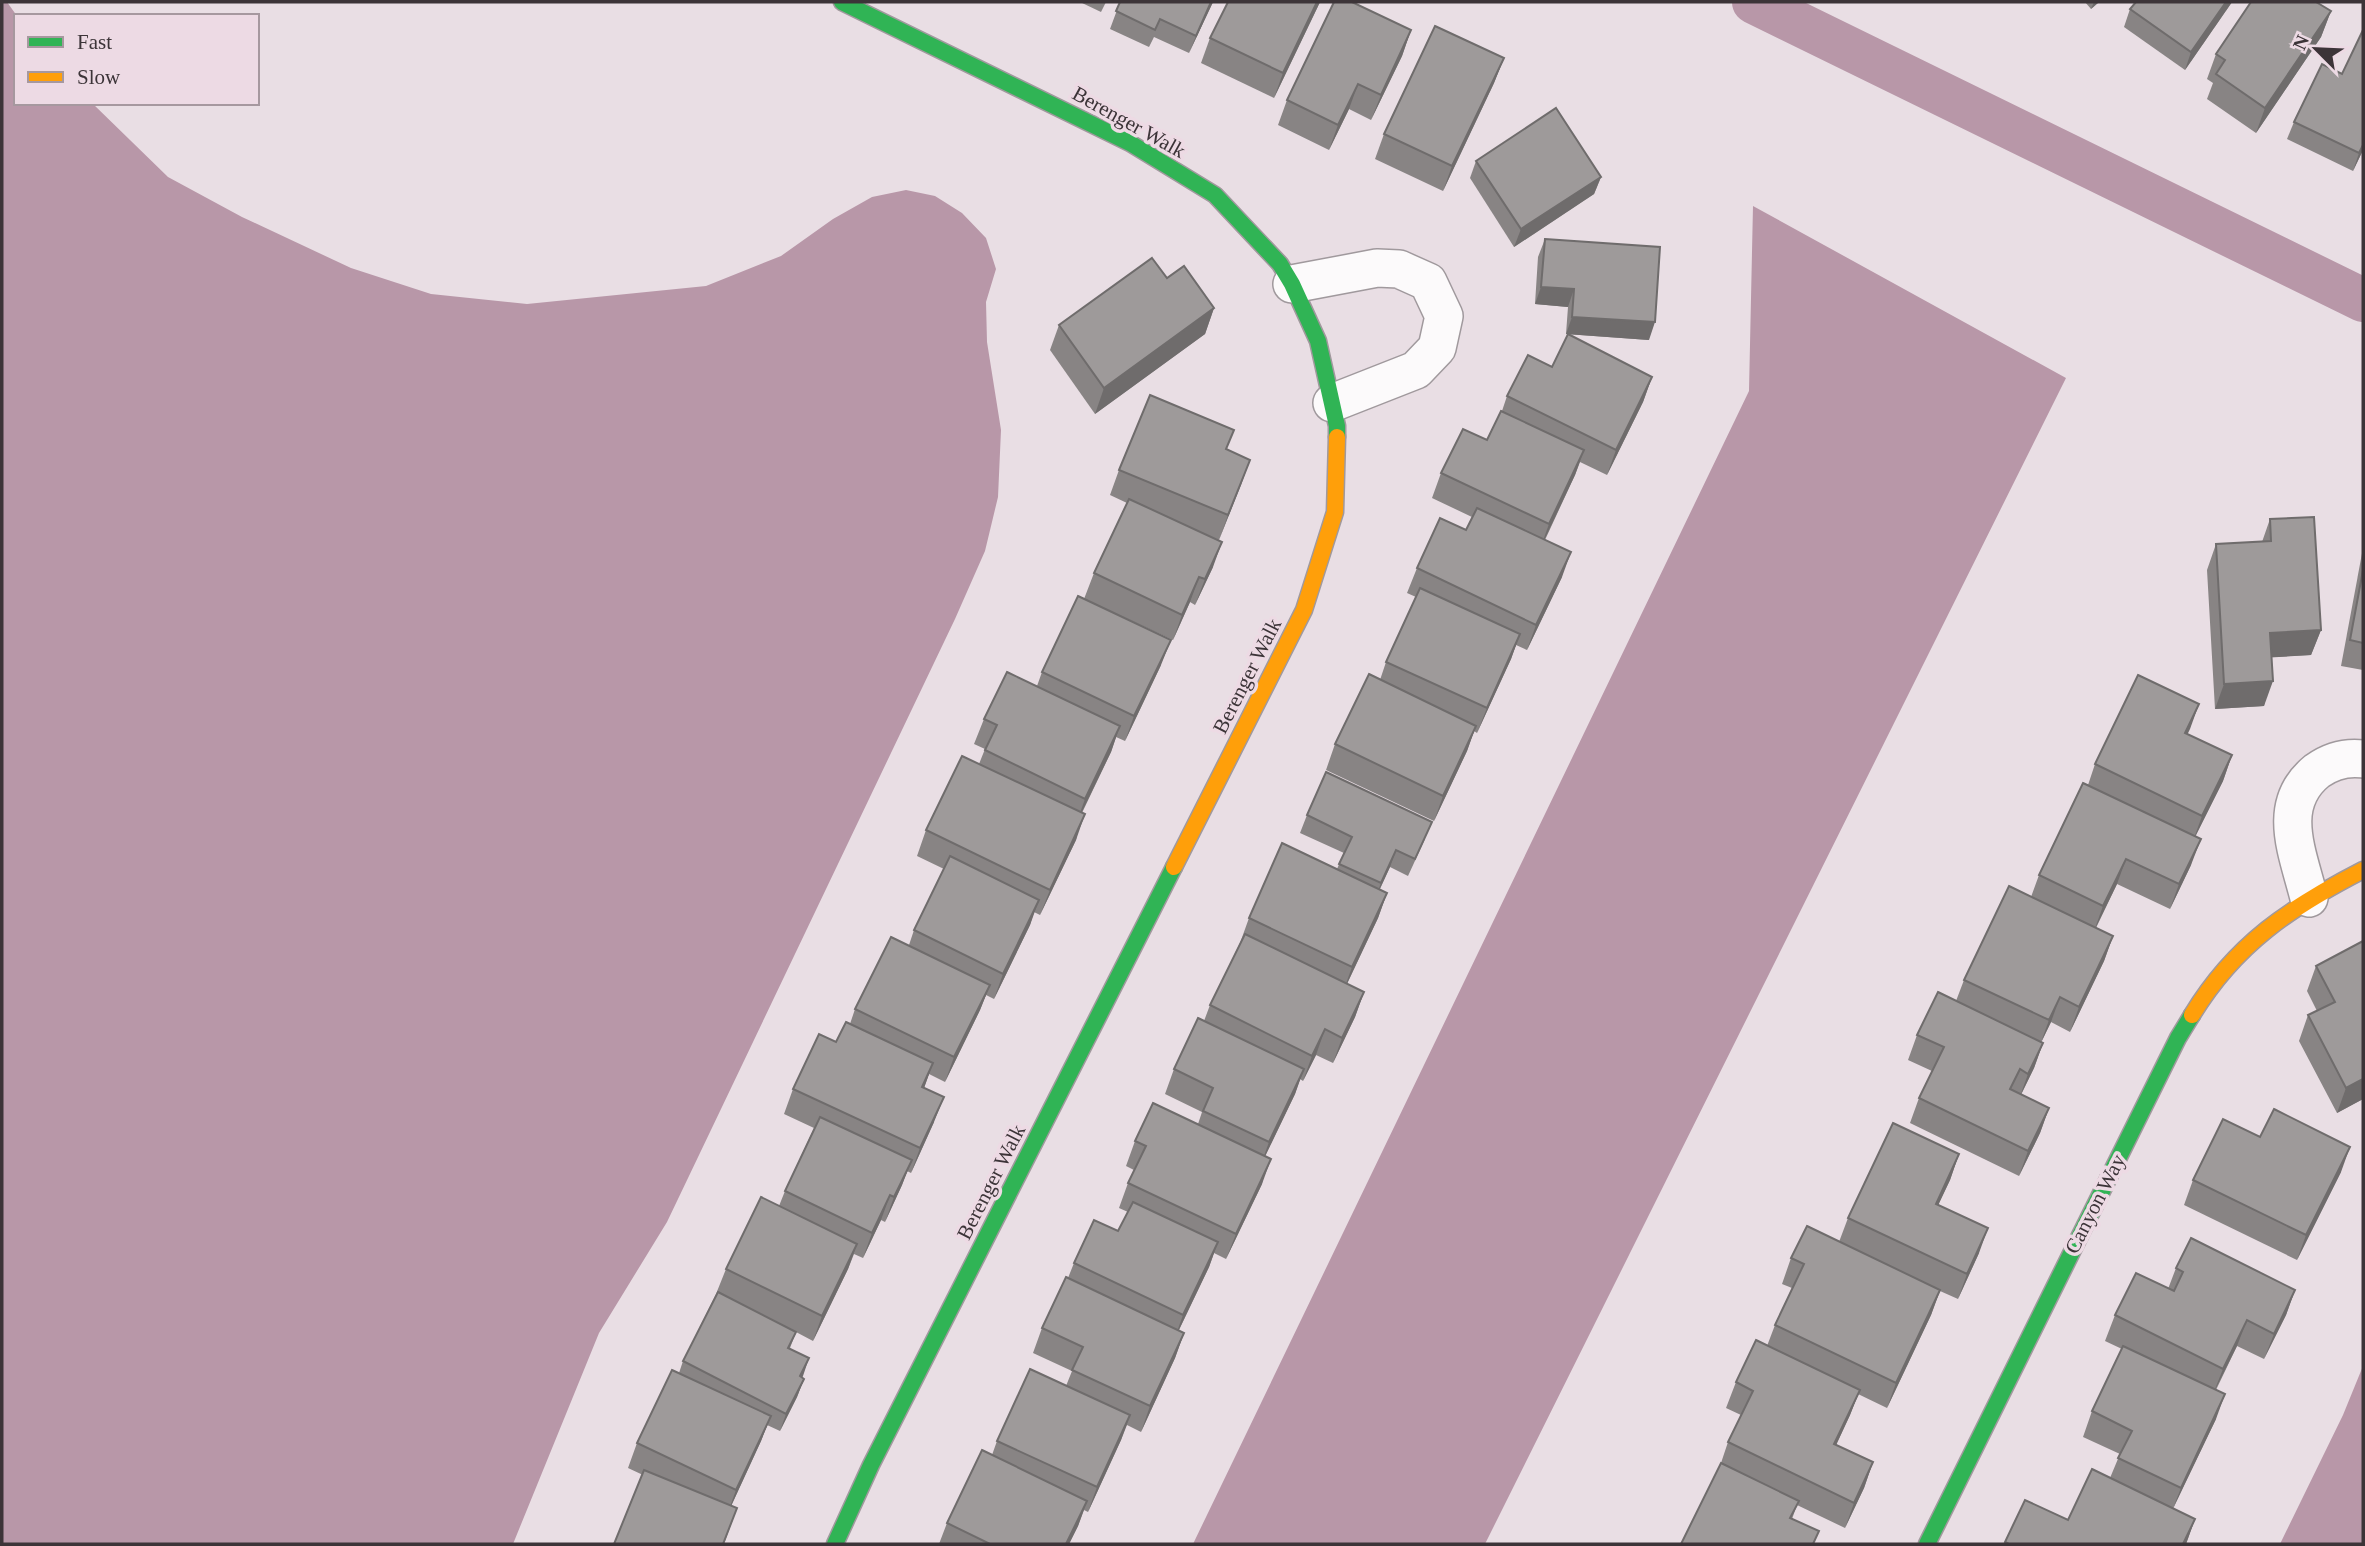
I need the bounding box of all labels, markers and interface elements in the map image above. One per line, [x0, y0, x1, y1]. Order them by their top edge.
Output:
legend [14, 14, 259, 105]
north arrow [2281, 14, 2351, 84]
text: Fast [77, 30, 112, 54]
text: N [2289, 32, 2313, 53]
text: Slow [77, 65, 121, 89]
street label: Berenger Walk [1068, 81, 1190, 163]
street label: Berenger Walk [1208, 614, 1286, 737]
street label: Berenger Walk [952, 1120, 1030, 1243]
street label: Canyon Way [2060, 1150, 2130, 1258]

